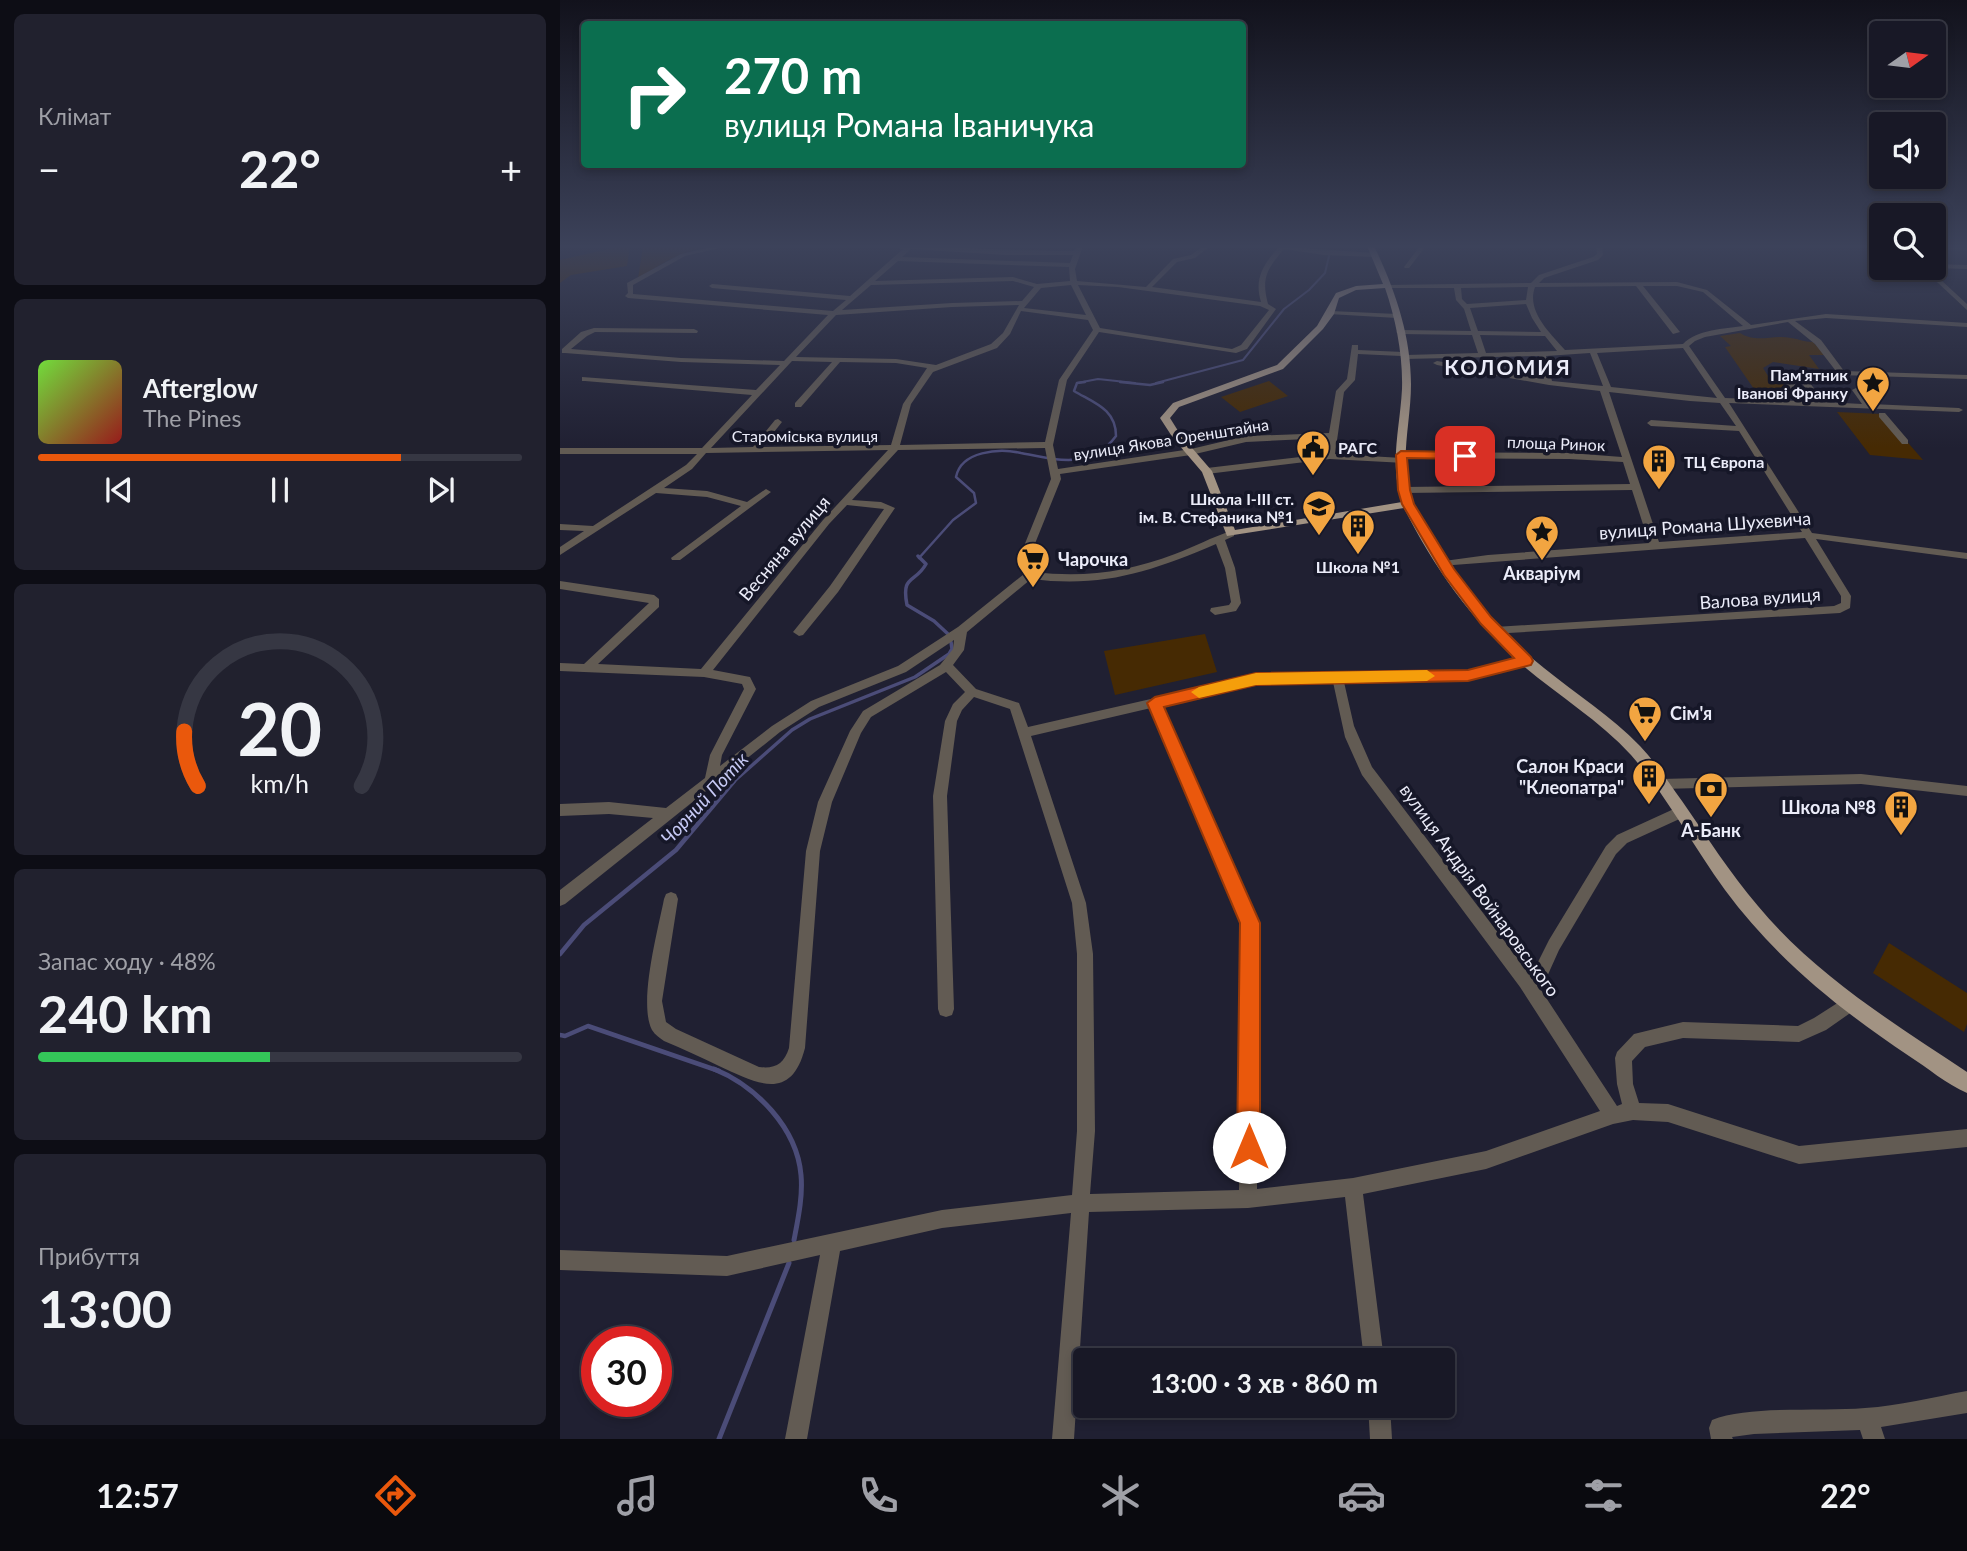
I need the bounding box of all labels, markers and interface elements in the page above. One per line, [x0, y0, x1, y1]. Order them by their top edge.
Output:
north arrow [1869, 21, 1946, 98]
map controls [1869, 21, 1946, 280]
text: 270 m [724, 46, 862, 104]
icon: right [609, 49, 700, 140]
text: Клімат [38, 102, 111, 130]
text: вулиця Романа Іваничука [724, 105, 1094, 144]
button: sound [1869, 112, 1946, 189]
text: 22° [239, 137, 321, 199]
text: − [38, 146, 60, 192]
text: + [500, 146, 522, 192]
button: search [1869, 203, 1946, 280]
district label: КОЛОМИЯ [1444, 354, 1572, 379]
place icon: Пам'ятник Іванові Франку [1854, 364, 1892, 413]
place label: Пам'ятник Іванові Франку [1737, 365, 1849, 402]
text: Afterglow [143, 372, 258, 404]
text: The Pines [143, 404, 241, 432]
street label: вулиця Якова Оренштайна [1072, 414, 1270, 464]
street label: Староміська вулиця [732, 426, 878, 445]
pin [1435, 426, 1495, 486]
public building icon: РАГС [1294, 428, 1332, 477]
street label: площа Ринок [1507, 432, 1606, 454]
icon: arrive [1446, 437, 1484, 475]
place label: РАГС [1338, 438, 1377, 457]
building icon: ТЦ Європа [1640, 442, 1678, 491]
place label: ТЦ Європа [1684, 452, 1764, 471]
icon: previous [100, 471, 138, 509]
icon: pause [261, 471, 299, 509]
icon: next [422, 471, 460, 509]
school or university icon: Школа I-III ст. ім. В. Стефаника №1 [1300, 488, 1338, 537]
place label: Школа I-III ст. ім. В. Стефаника №1 [1139, 489, 1294, 526]
street label: Весняна вулиця [734, 491, 834, 605]
building icon: Школа №1 [1339, 507, 1377, 556]
street label: вулиця Романа Шухевича [1598, 507, 1812, 543]
place icon: Акваріум [1523, 513, 1561, 562]
supermarket icon: Чарочка [1014, 540, 1052, 589]
place label: Чарочка [1058, 548, 1128, 570]
place label: Школа №1 [1316, 557, 1400, 576]
place label: Акваріум [1502, 562, 1581, 584]
street label: Валова вулиця [1699, 583, 1821, 613]
text: 20 [238, 684, 322, 772]
supermarket icon: Сім'я [1626, 694, 1664, 743]
place label: Сім'я [1670, 702, 1712, 724]
water label: Чорний Потік [656, 747, 753, 849]
place label: Салон Краси "Клеопатра" [1516, 755, 1624, 798]
building icon: Салон Краси "Клеопатра" [1630, 757, 1668, 806]
text: km/h [251, 767, 309, 797]
bank icon: А-Банк [1692, 770, 1730, 819]
street label: вулиця Андрія Войнаровського [1395, 779, 1565, 1001]
building icon: Школа №8 [1882, 788, 1920, 837]
place label: Школа №8 [1781, 796, 1876, 818]
place label: А-Банк [1680, 819, 1741, 841]
text: Запас ходу · 48% [38, 947, 216, 975]
text: 240 km [38, 982, 212, 1044]
position arrow [1212, 1110, 1286, 1184]
text: Прибуття [38, 1242, 140, 1270]
text: 13:00 [38, 1277, 172, 1339]
speed limit sign: 30 [581, 1326, 672, 1417]
text: 13:00 · 3 хв · 860 m [1150, 1367, 1378, 1399]
icon: directions [371, 1471, 420, 1520]
icon: music [613, 1471, 662, 1520]
icon: phone [854, 1471, 903, 1520]
icon: climate [1096, 1471, 1145, 1520]
icon: car [1337, 1471, 1386, 1520]
icon: filters [1579, 1471, 1628, 1520]
text: 12:57 [96, 1476, 179, 1515]
text: 22° [1820, 1476, 1871, 1515]

